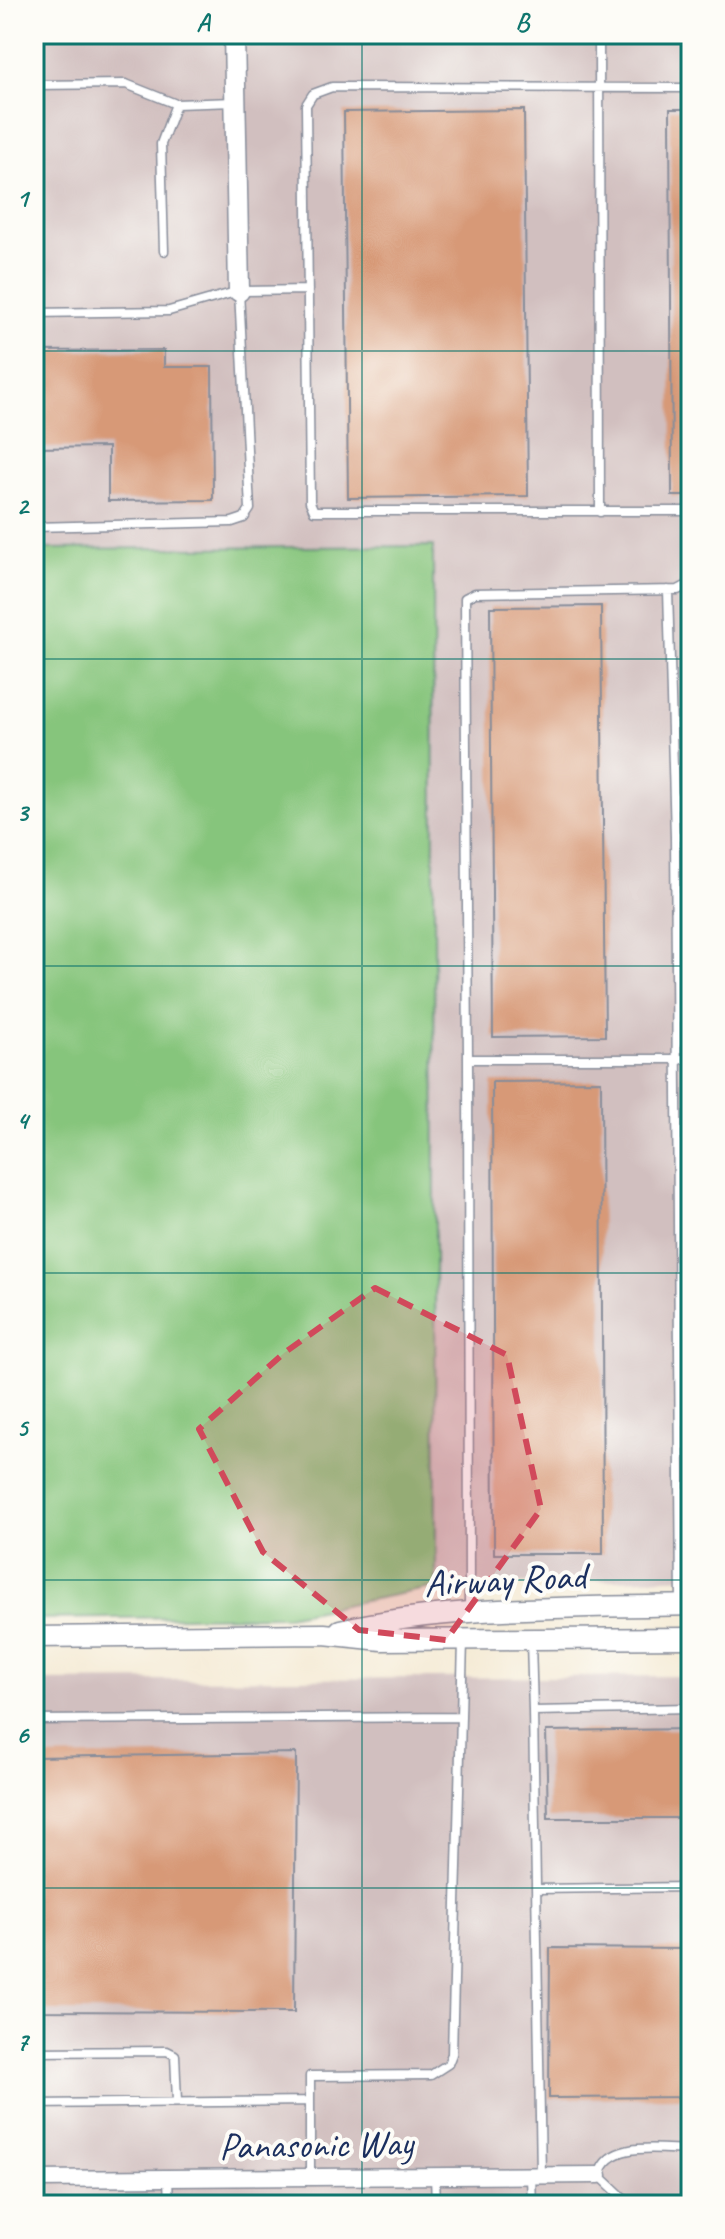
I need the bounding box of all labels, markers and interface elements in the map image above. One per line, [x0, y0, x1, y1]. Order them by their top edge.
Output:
text: A [196, 6, 211, 39]
text: B [515, 6, 531, 39]
text: 1 [16, 182, 31, 215]
text: 2 [16, 489, 30, 522]
text: 3 [16, 796, 30, 829]
text: 4 [16, 1104, 31, 1137]
text: 5 [16, 1411, 30, 1444]
street label: Airway Road [423, 1551, 593, 1607]
text: 6 [16, 1718, 30, 1751]
text: 7 [16, 2025, 30, 2058]
street label: Panasonic Way [219, 2119, 416, 2170]

